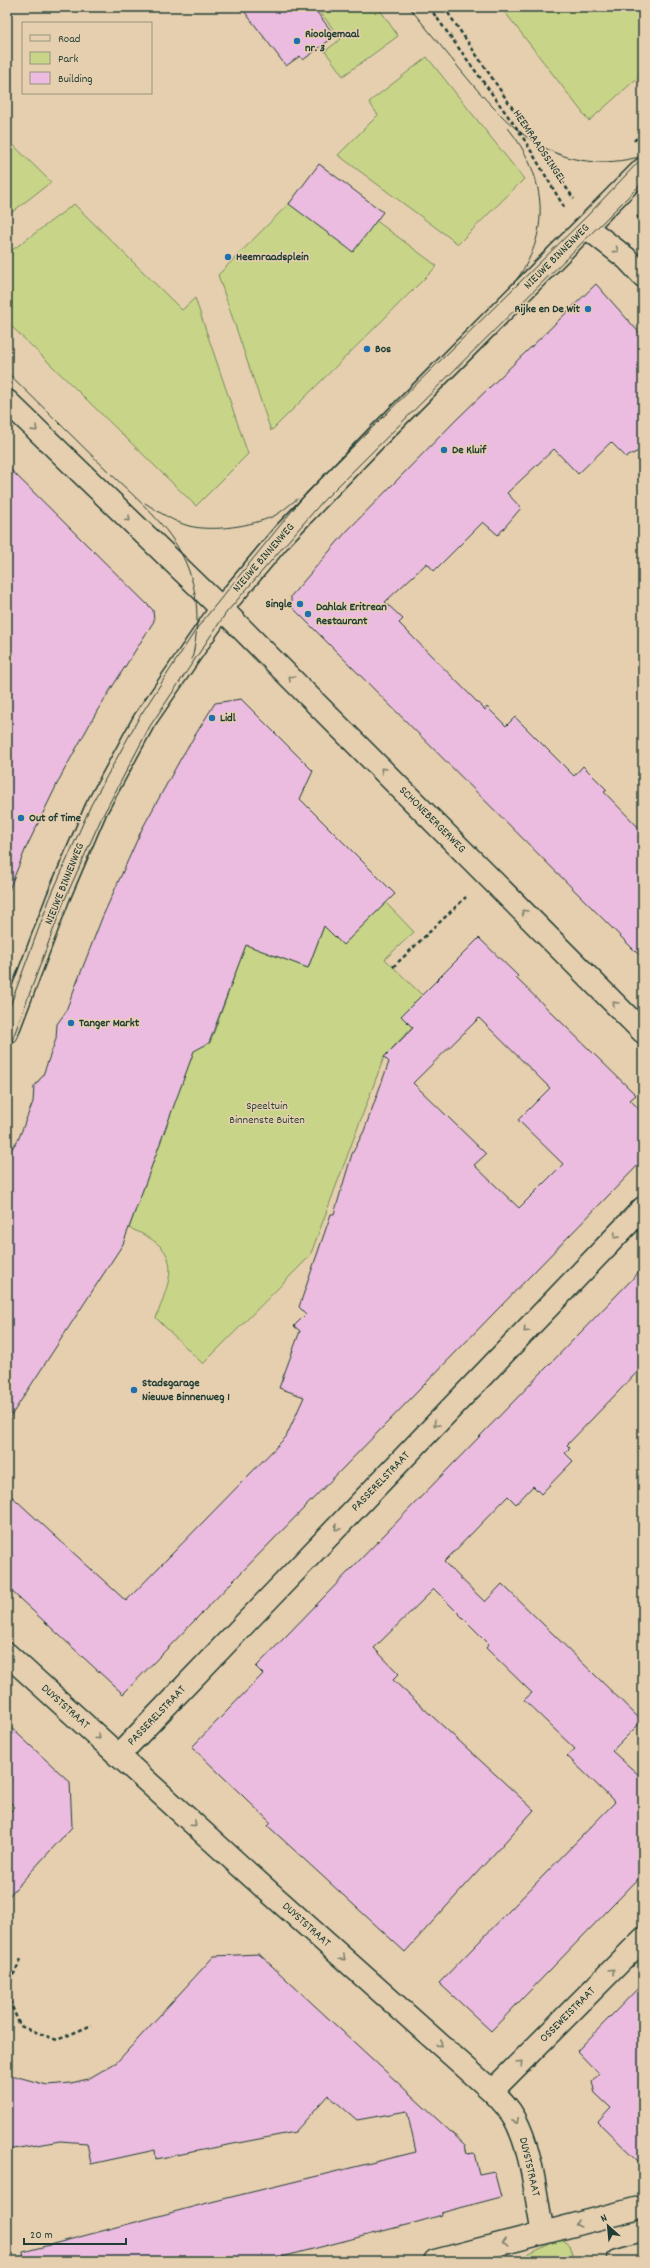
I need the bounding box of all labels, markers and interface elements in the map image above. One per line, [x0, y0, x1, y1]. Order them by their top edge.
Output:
legend [22, 22, 152, 94]
place label: Rioolgemaal nr. 3 [305, 26, 360, 57]
text: Road [58, 31, 80, 48]
marker: Rioolgemaal nr. 3 [292, 36, 302, 46]
text: Park [58, 51, 79, 68]
text: Building [58, 71, 93, 88]
street label: HEEMRAADSSINGEL [508, 107, 570, 187]
street label: NIEUWE BINNENWEG [520, 220, 594, 294]
one-way arrow [612, 245, 619, 253]
place label: Heemraadsplein [236, 249, 309, 266]
marker: Heemraadsplein [223, 252, 233, 262]
place label: Rijke en De Wit [515, 301, 581, 318]
marker: Rijke en De Wit [583, 304, 593, 314]
place label: Bos [375, 341, 391, 358]
marker: Bos [362, 344, 372, 354]
one-way arrow [30, 424, 38, 431]
place label: De Kluif [452, 442, 487, 459]
marker: De Kluif [439, 445, 449, 455]
one-way arrow [123, 514, 131, 522]
street label: NIEUWE BINNENWEG [229, 520, 299, 596]
place label: Single [266, 596, 293, 613]
marker: Single [295, 599, 305, 609]
place label: Dahlak Eritrean Restaurant [316, 599, 387, 630]
marker: Dahlak Eritrean Restaurant [303, 609, 313, 619]
one-way arrow [288, 675, 296, 683]
place label: Lidl [220, 710, 236, 727]
marker: Lidl [207, 713, 217, 723]
one-way arrow [380, 767, 388, 775]
street label: SCHONEBERGERWEG [395, 783, 469, 857]
place label: Out of Time [29, 810, 82, 827]
marker: Out of Time [16, 813, 26, 823]
street label: NIEUWE BINNENWEG [41, 840, 89, 928]
one-way arrow [521, 909, 529, 917]
one-way arrow [613, 1001, 620, 1009]
place label: Tanger Markt [79, 1015, 140, 1032]
marker: Tanger Markt [66, 1018, 76, 1028]
park label: Speeltuin Binnenste Buiten [229, 1098, 305, 1129]
one-way arrow [613, 1231, 621, 1239]
one-way arrow [523, 1325, 531, 1333]
place label: Stadsgarage Nieuwe Binnenweg 1 [142, 1375, 230, 1406]
marker: Stadsgarage Nieuwe Binnenweg 1 [129, 1385, 139, 1395]
one-way arrow [433, 1419, 441, 1427]
street label: PASSERELSTRAAT [348, 1448, 414, 1516]
one-way arrow [334, 1523, 341, 1531]
street label: DUYSTSTRAAT [37, 1681, 93, 1734]
street label: PASSERELSTRAAT [124, 1682, 190, 1750]
one-way arrow [93, 1732, 101, 1740]
one-way arrow [189, 1820, 197, 1827]
street label: DUYSTSTRAAT [278, 1899, 334, 1952]
one-way arrow [338, 1953, 346, 1961]
one-way arrow [607, 1968, 614, 1976]
street label: OSSEWEISTRAAT [536, 1983, 600, 2047]
one-way arrow [435, 2040, 443, 2047]
one-way arrow [515, 2060, 523, 2068]
one-way arrow [511, 2117, 519, 2125]
street label: DUYSTSTRAAT [514, 2136, 544, 2198]
north arrow [588, 2206, 628, 2246]
text: N [598, 2210, 611, 2227]
one-way arrow [575, 2219, 582, 2228]
scale bar [24, 2220, 126, 2246]
text: 20 m [30, 2227, 53, 2244]
one-way arrow [502, 2237, 509, 2246]

